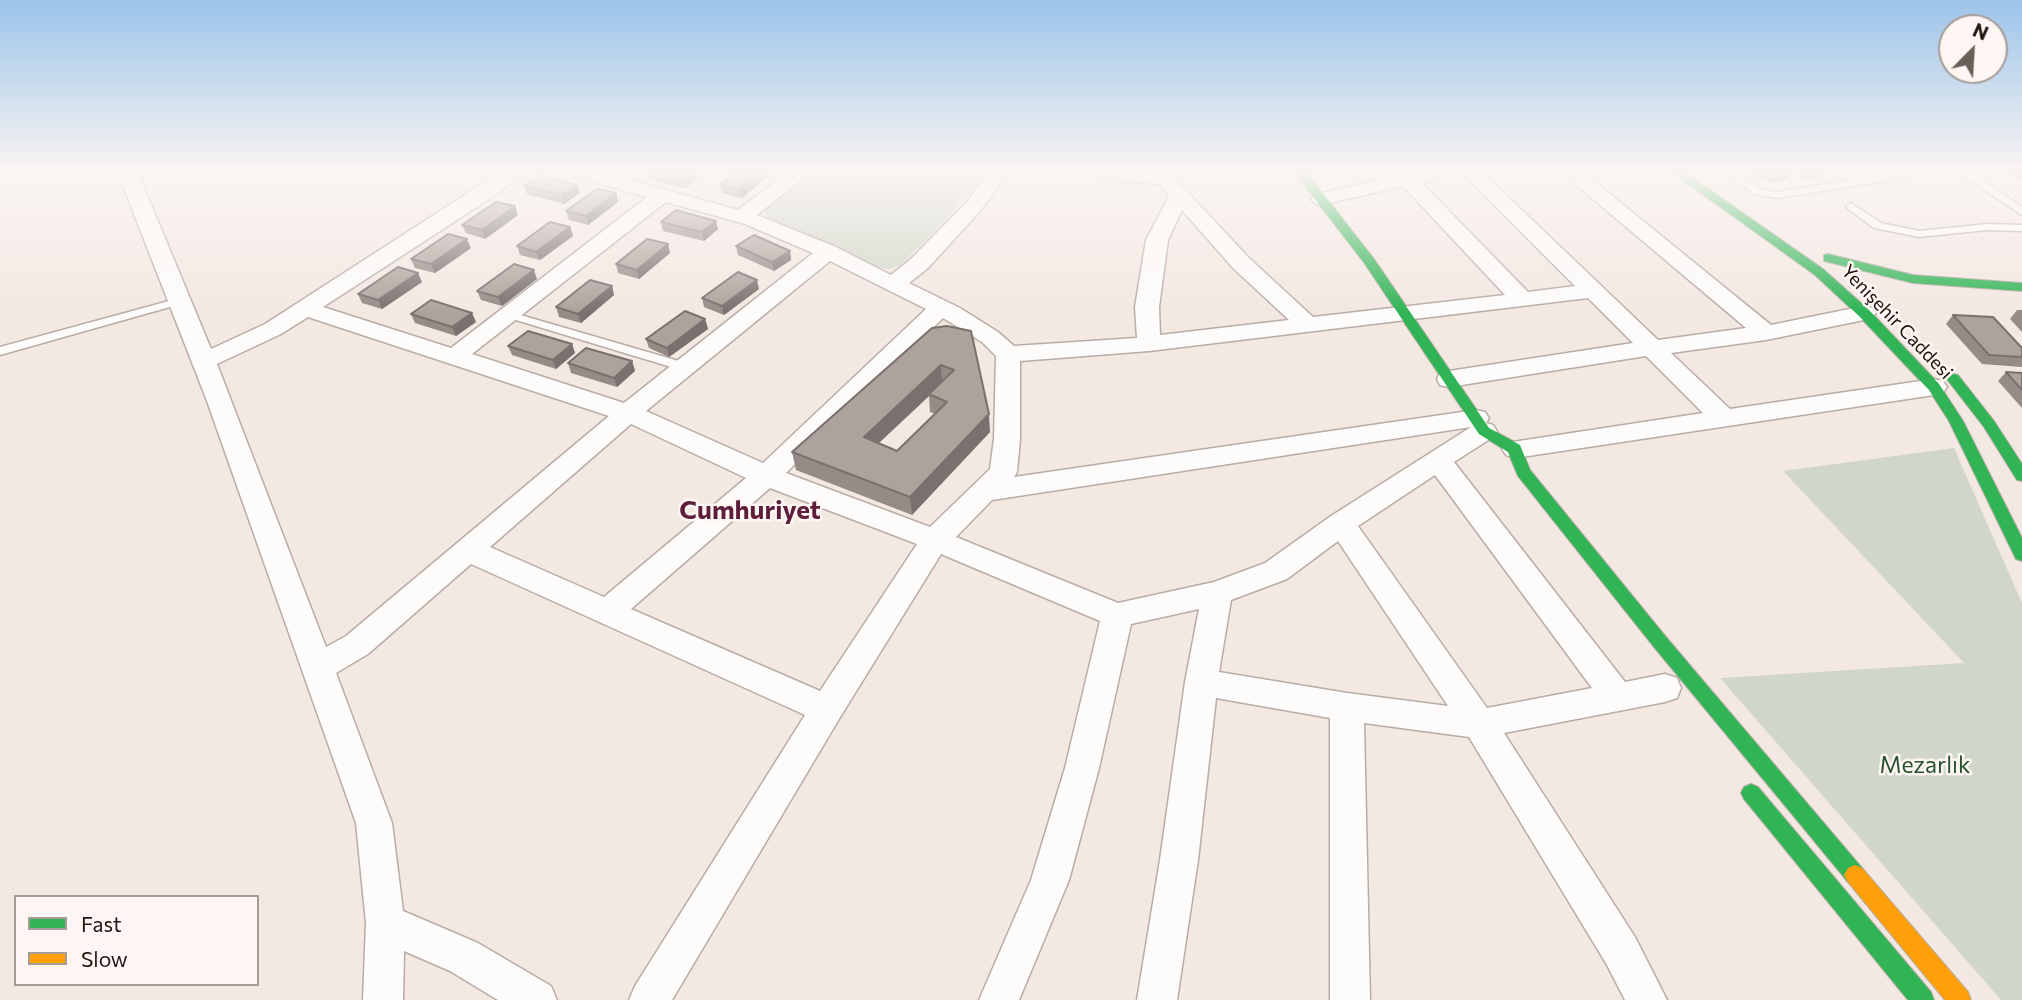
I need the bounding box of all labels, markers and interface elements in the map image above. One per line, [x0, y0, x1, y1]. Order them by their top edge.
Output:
north arrow [1938, 14, 2008, 84]
text: N [1970, 18, 1992, 45]
street label: Yenişehir Caddesi [1837, 260, 1957, 384]
district label: Cumhuriyet [679, 494, 821, 526]
park label: Mezarlık [1880, 751, 1970, 779]
legend [14, 895, 259, 986]
text: Fast [81, 911, 122, 936]
text: Slow [81, 946, 128, 971]

